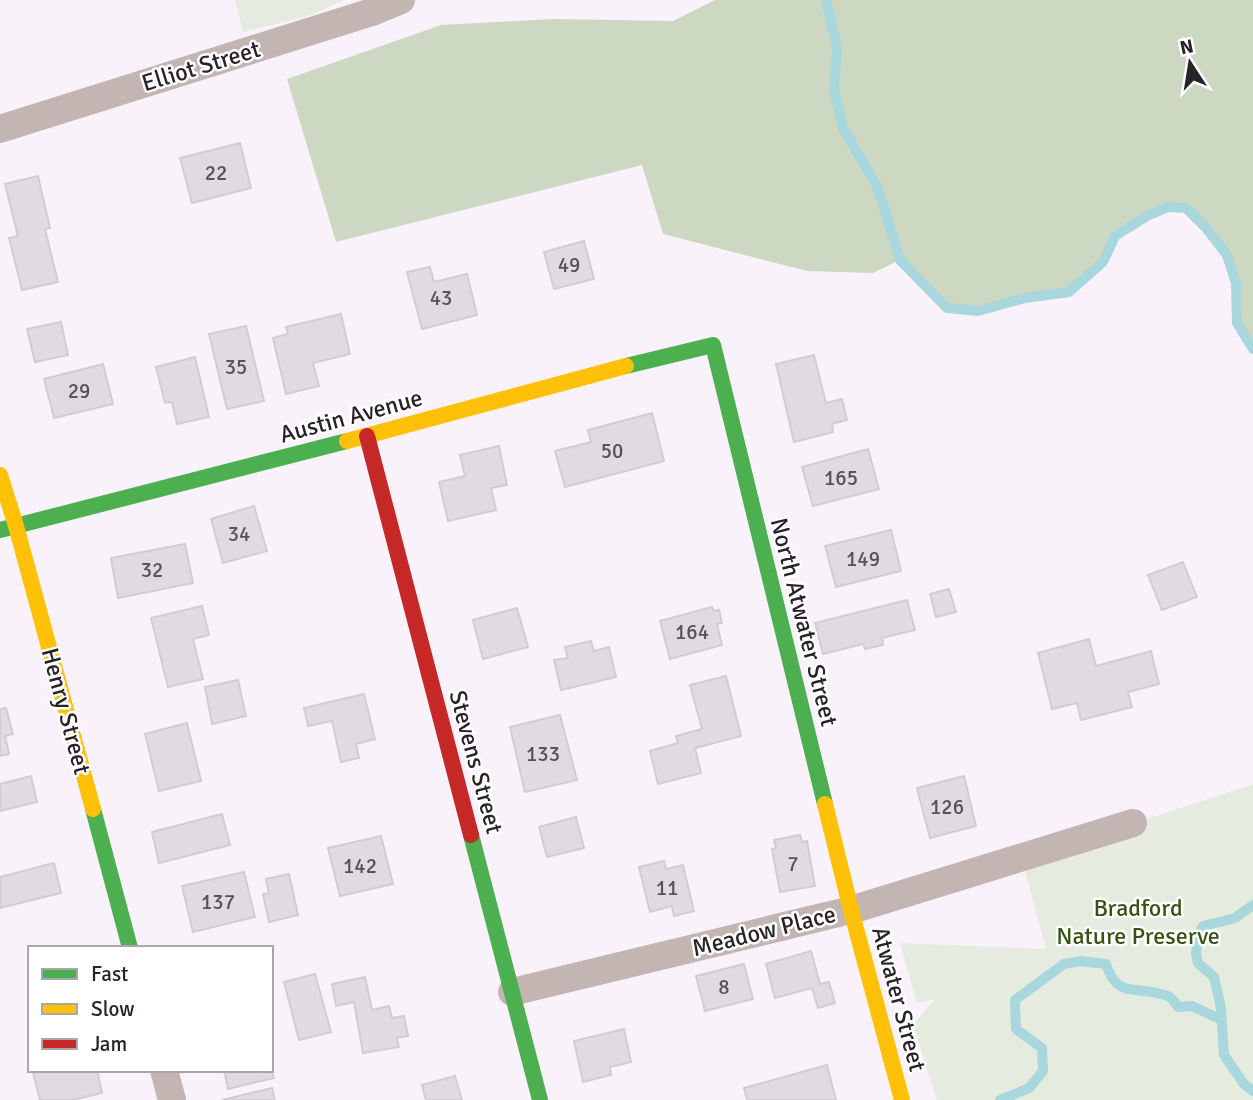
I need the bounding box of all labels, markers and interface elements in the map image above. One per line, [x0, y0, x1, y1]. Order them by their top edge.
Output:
north arrow [1155, 28, 1225, 98]
street label: Elliot Street [138, 34, 264, 98]
text: N [1178, 34, 1196, 60]
house number: 22 [205, 160, 227, 186]
house number: 49 [558, 252, 580, 278]
house number: 43 [430, 285, 452, 311]
house number: 35 [225, 354, 247, 380]
house number: 29 [68, 378, 90, 404]
street label: Austin Avenue [276, 383, 426, 449]
house number: 50 [601, 438, 623, 464]
house number: 165 [824, 465, 858, 491]
street label: North Atwater Street [764, 515, 844, 729]
house number: 34 [228, 521, 250, 547]
house number: 149 [846, 546, 880, 572]
house number: 32 [141, 557, 163, 583]
house number: 164 [675, 619, 709, 645]
street label: Henry Street [35, 644, 97, 778]
street label: Stevens Street [442, 687, 510, 837]
house number: 133 [526, 741, 560, 767]
house number: 126 [930, 794, 964, 820]
house number: 7 [787, 851, 799, 877]
house number: 142 [343, 853, 377, 879]
house number: 11 [656, 875, 678, 901]
house number: 137 [201, 889, 235, 915]
park label: Bradford Nature Preserve [1056, 893, 1220, 951]
street label: Meadow Place [689, 899, 839, 963]
street label: Atwater Street [865, 923, 933, 1075]
legend [28, 946, 273, 1072]
text: Fast [91, 961, 128, 987]
house number: 8 [718, 974, 730, 1000]
text: Slow [91, 996, 135, 1022]
text: Jam [91, 1031, 127, 1057]

